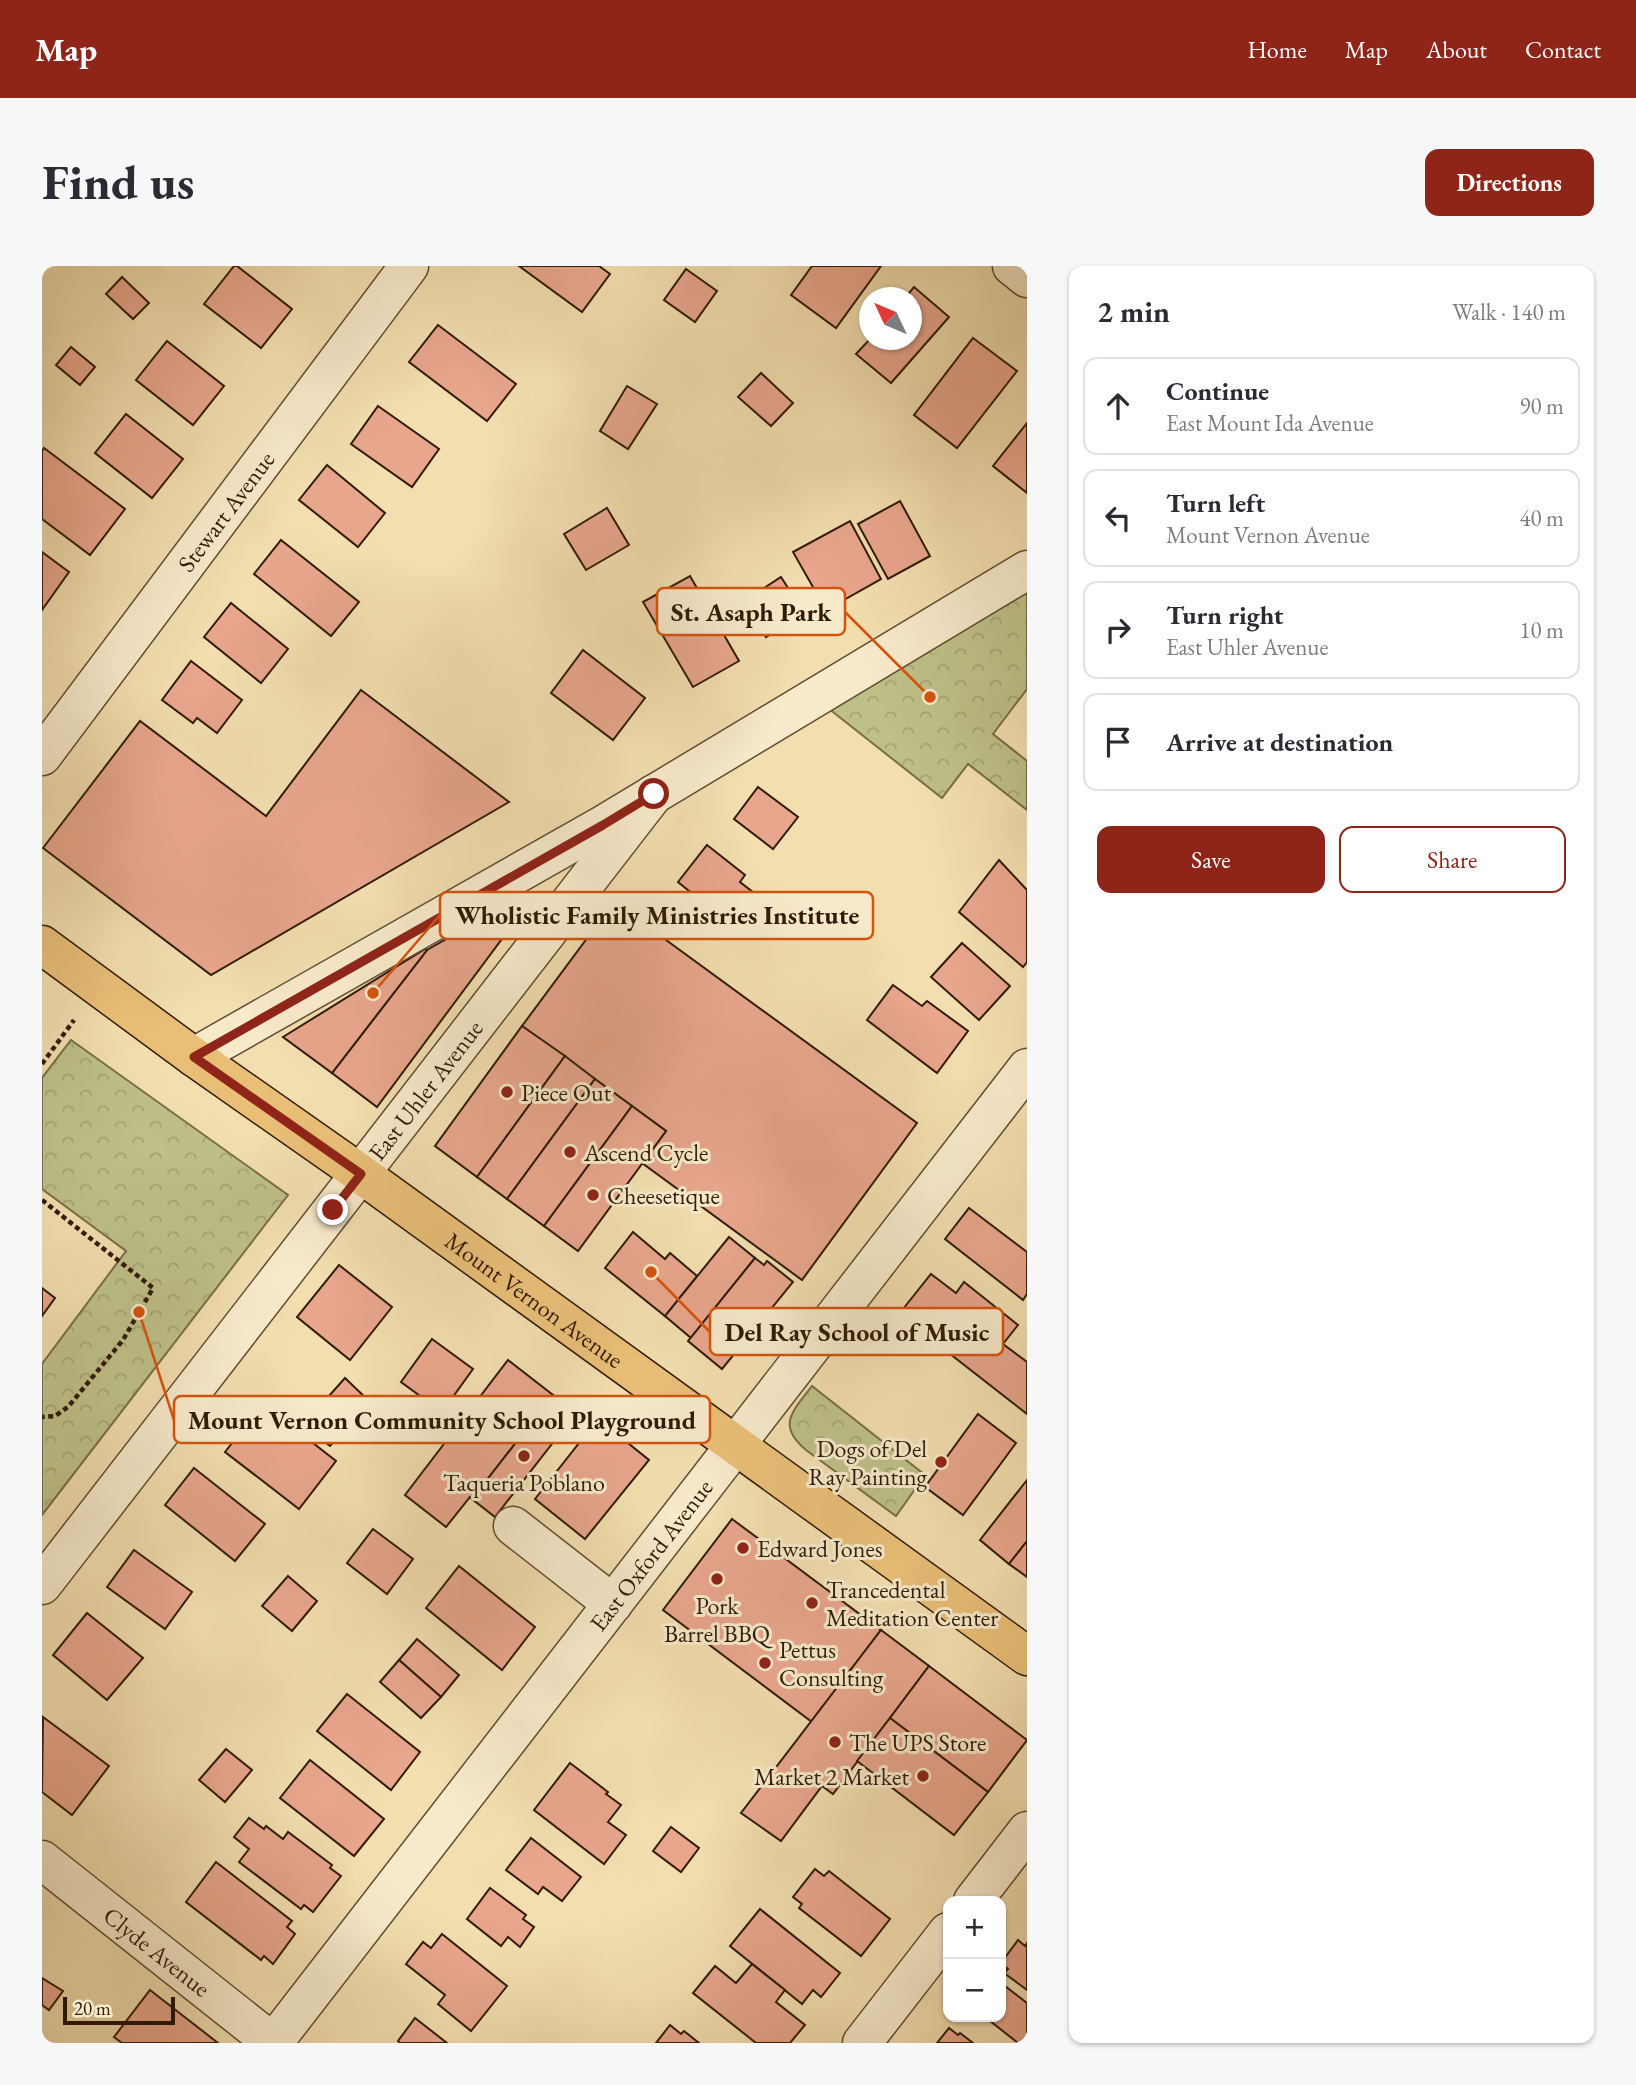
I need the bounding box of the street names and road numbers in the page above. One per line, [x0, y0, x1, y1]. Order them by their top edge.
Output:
street label: Stewart Avenue [170, 445, 281, 578]
street label: East Uhler Avenue [361, 1013, 489, 1166]
street label: Mount Vernon Avenue [439, 1225, 630, 1375]
street label: East Oxford Avenue [582, 1472, 719, 1637]
street label: Clyde Avenue [97, 1899, 217, 2003]

